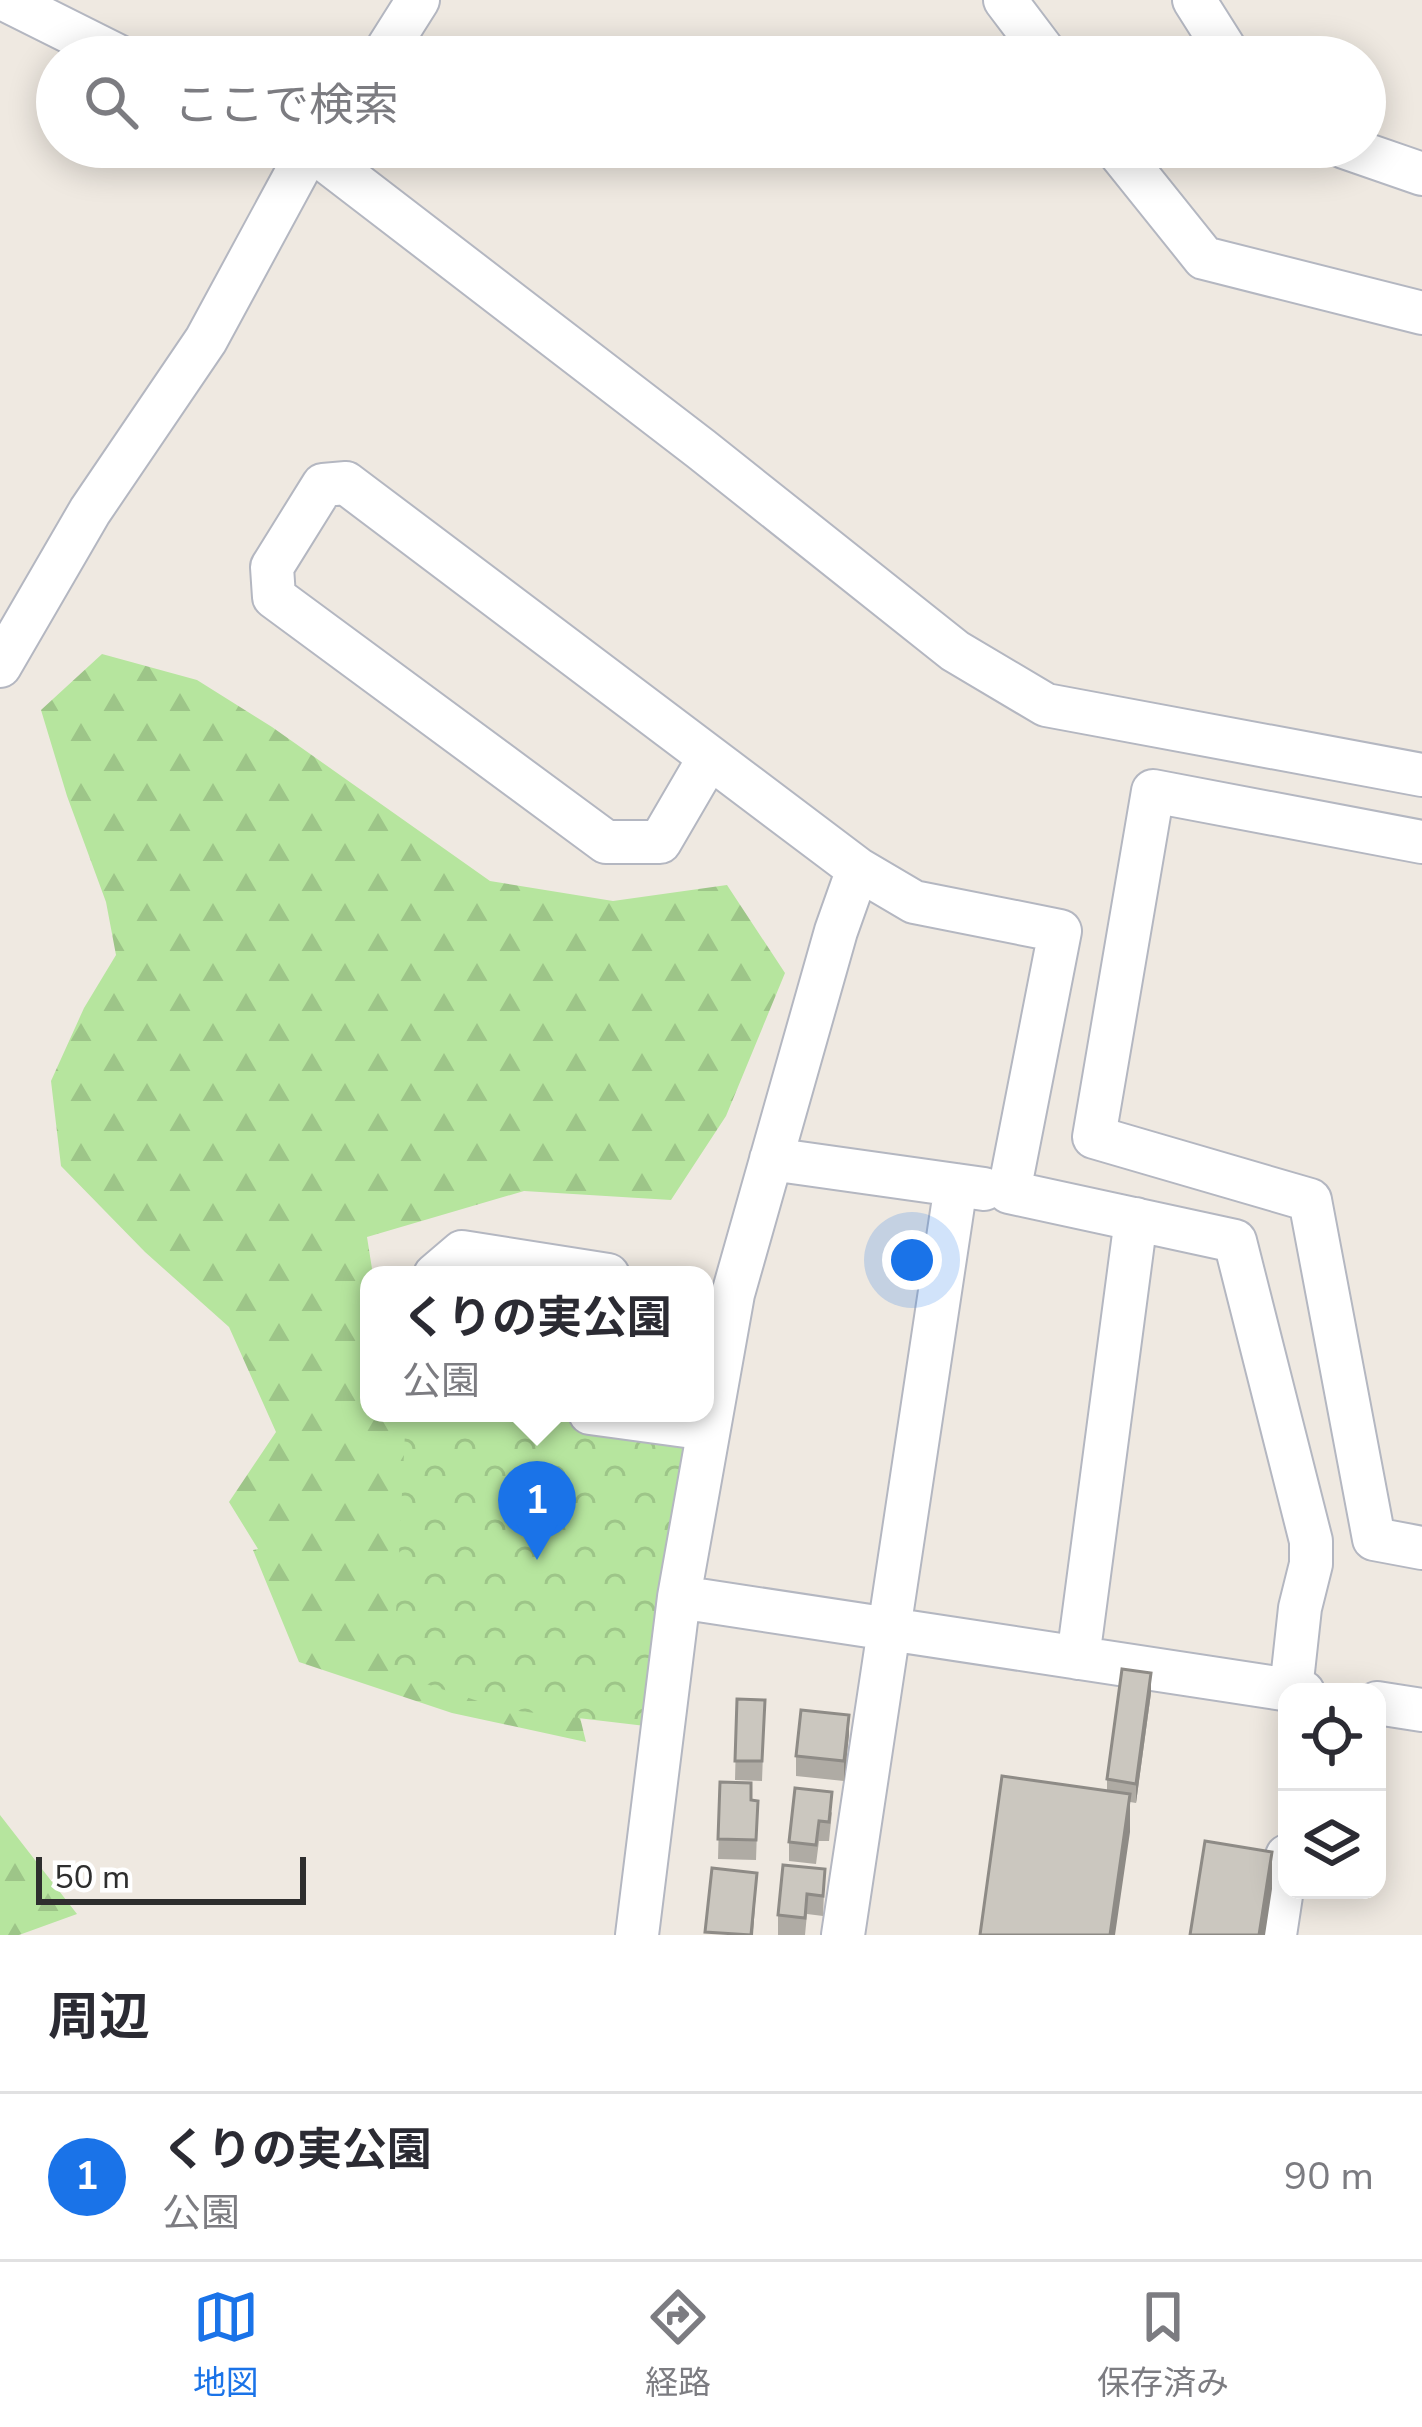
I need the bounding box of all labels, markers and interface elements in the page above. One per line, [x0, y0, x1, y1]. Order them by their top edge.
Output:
search box [36, 36, 1386, 168]
icon: search [78, 69, 144, 135]
text: ここで検索 [174, 75, 399, 136]
your location [882, 1230, 942, 1290]
popup [360, 1266, 714, 1422]
text: くりの実公園 [402, 1288, 672, 1349]
text: 公園 [402, 1355, 480, 1408]
pin: 1 [498, 1461, 576, 1560]
map controls [1278, 1683, 1386, 1899]
button: locate [1278, 1683, 1386, 1791]
button: layers [1278, 1791, 1386, 1899]
scale bar [36, 1851, 306, 1904]
text: 50 m [54, 1855, 130, 1900]
text: 周辺 [48, 1982, 150, 2052]
text: くりの実公園 [162, 2120, 432, 2181]
text: 1 [75, 2150, 99, 2203]
text: 90 m [1284, 2150, 1374, 2203]
text: 公園 [162, 2187, 240, 2240]
tab: 地図 [193, 2284, 259, 2406]
tab: 経路 [645, 2284, 711, 2406]
tab: 保存済み [1097, 2284, 1229, 2406]

